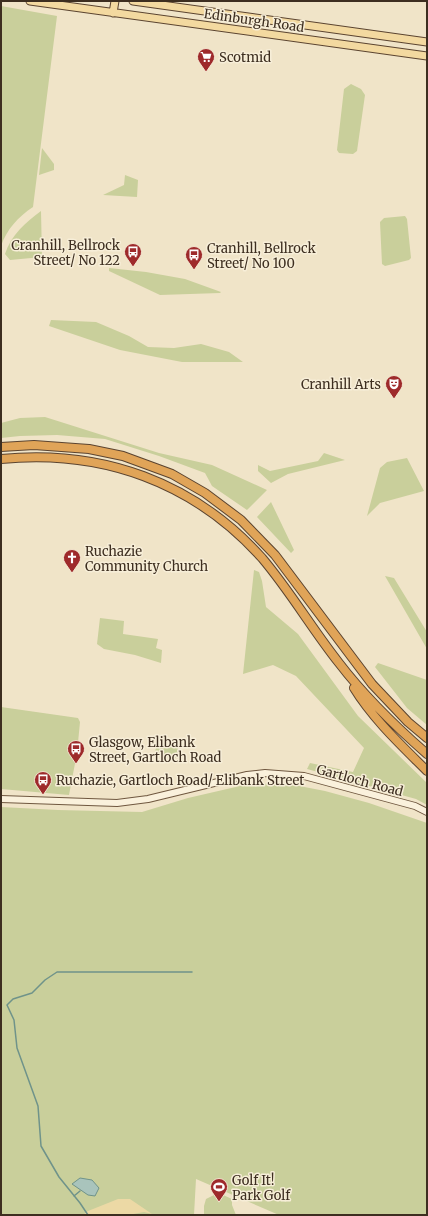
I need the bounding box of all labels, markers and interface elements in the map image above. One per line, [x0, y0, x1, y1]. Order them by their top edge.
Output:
street label: Edinburgh Road [203, 5, 305, 36]
supermarket icon: Scotmid [196, 47, 216, 72]
place label: Scotmid [219, 49, 271, 66]
place label: Cranhill, Bellrock Street/ No 122 [11, 237, 121, 269]
place label: Cranhill, Bellrock Street/ No 100 [207, 240, 317, 272]
bus stop icon: Cranhill, Bellrock Street/ No 122 [123, 242, 143, 267]
bus stop icon: Cranhill, Bellrock Street/ No 100 [184, 245, 204, 270]
theatre icon: Cranhill Arts [384, 374, 404, 399]
place label: Cranhill Arts [301, 376, 381, 393]
place label: Ruchazie Community Church [85, 543, 209, 575]
church icon: Ruchazie Community Church [62, 548, 82, 573]
place label: Glasgow, Elibank Street, Gartloch Road [89, 734, 222, 766]
bus stop icon: Glasgow, Elibank Street, Gartloch Road [66, 739, 86, 764]
street label: Gartloch Road [315, 761, 405, 800]
bus stop icon: Ruchazie, Gartloch Road/ Elibank Street [33, 770, 53, 795]
place label: Ruchazie, Gartloch Road/ Elibank Street [56, 772, 304, 789]
place label: Golf It! Park Golf [232, 1172, 291, 1204]
sports icon: Golf It! Park Golf [209, 1177, 229, 1202]

